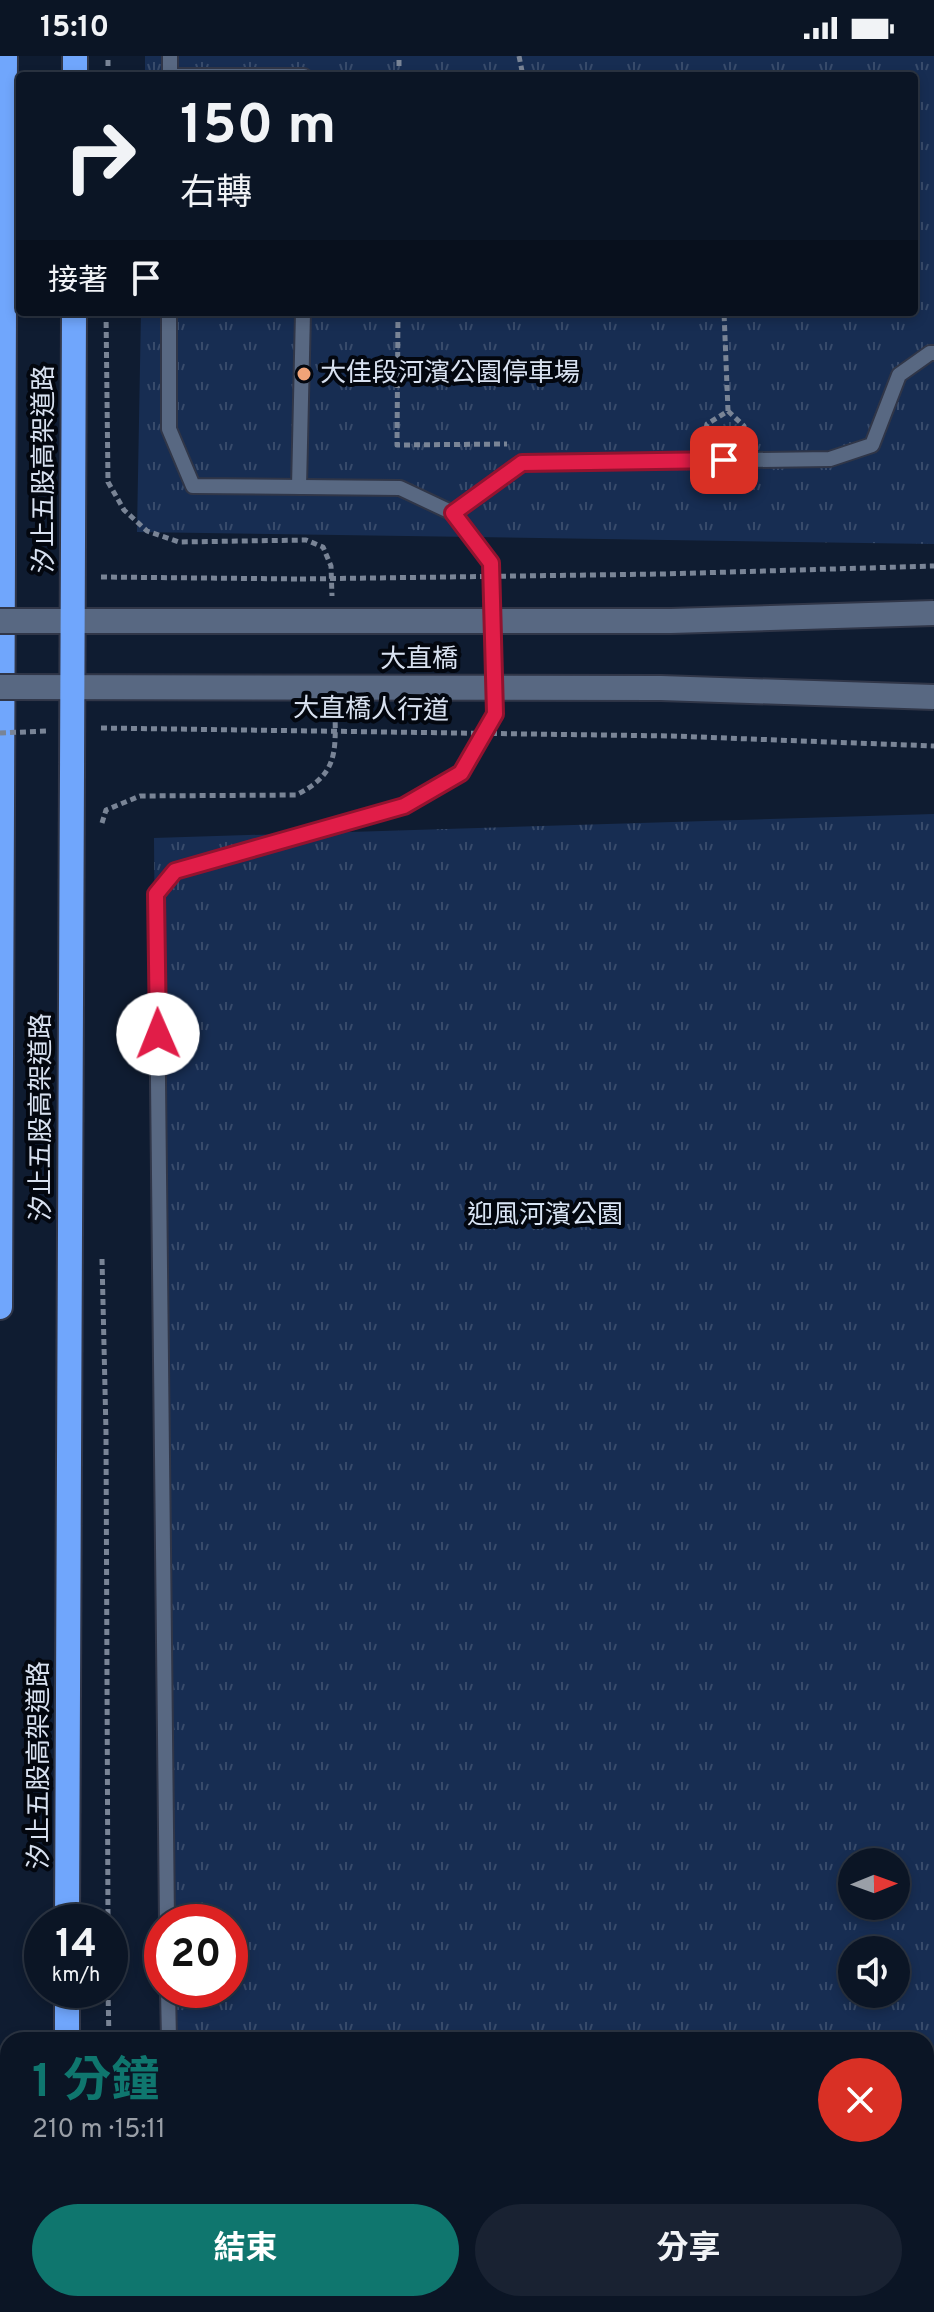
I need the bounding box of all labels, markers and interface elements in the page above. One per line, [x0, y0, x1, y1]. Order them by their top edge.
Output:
text: 15:10 [40, 10, 109, 47]
text: 150 m [180, 93, 336, 163]
icon: right [48, 104, 152, 208]
text: 右轉 [180, 172, 252, 218]
icon: arrive [124, 256, 168, 300]
text: 接著 [48, 264, 108, 301]
place label: 大佳段河濱公園停車場 [320, 358, 580, 391]
street label: 汐止五股高架道路 [29, 365, 62, 573]
marker: 大佳段河濱公園停車場 [295, 365, 313, 383]
pin [690, 426, 758, 494]
icon: arrive [702, 438, 746, 482]
street label: 大直橋 [380, 644, 458, 677]
street label: 大直橋人行道 [293, 693, 449, 729]
position arrow [116, 992, 200, 1076]
street label: 汐止五股高架道路 [26, 1013, 59, 1221]
park label: 迎風河濱公園 [467, 1200, 623, 1233]
street label: 汐止五股高架道路 [24, 1661, 57, 1869]
north arrow [838, 1848, 910, 1920]
map controls [838, 1848, 910, 2008]
speed limit sign: 20 [144, 1904, 248, 2008]
text: 14 [55, 1921, 97, 1971]
button: sound [838, 1936, 910, 2008]
text: km/h [52, 1963, 100, 1989]
text: 1 分鐘 [32, 2054, 159, 2114]
button: close [818, 2058, 902, 2142]
text: 210 m · 15:11 [32, 2114, 166, 2147]
button: 結束 [32, 2204, 459, 2296]
button: 分享 [475, 2204, 902, 2296]

